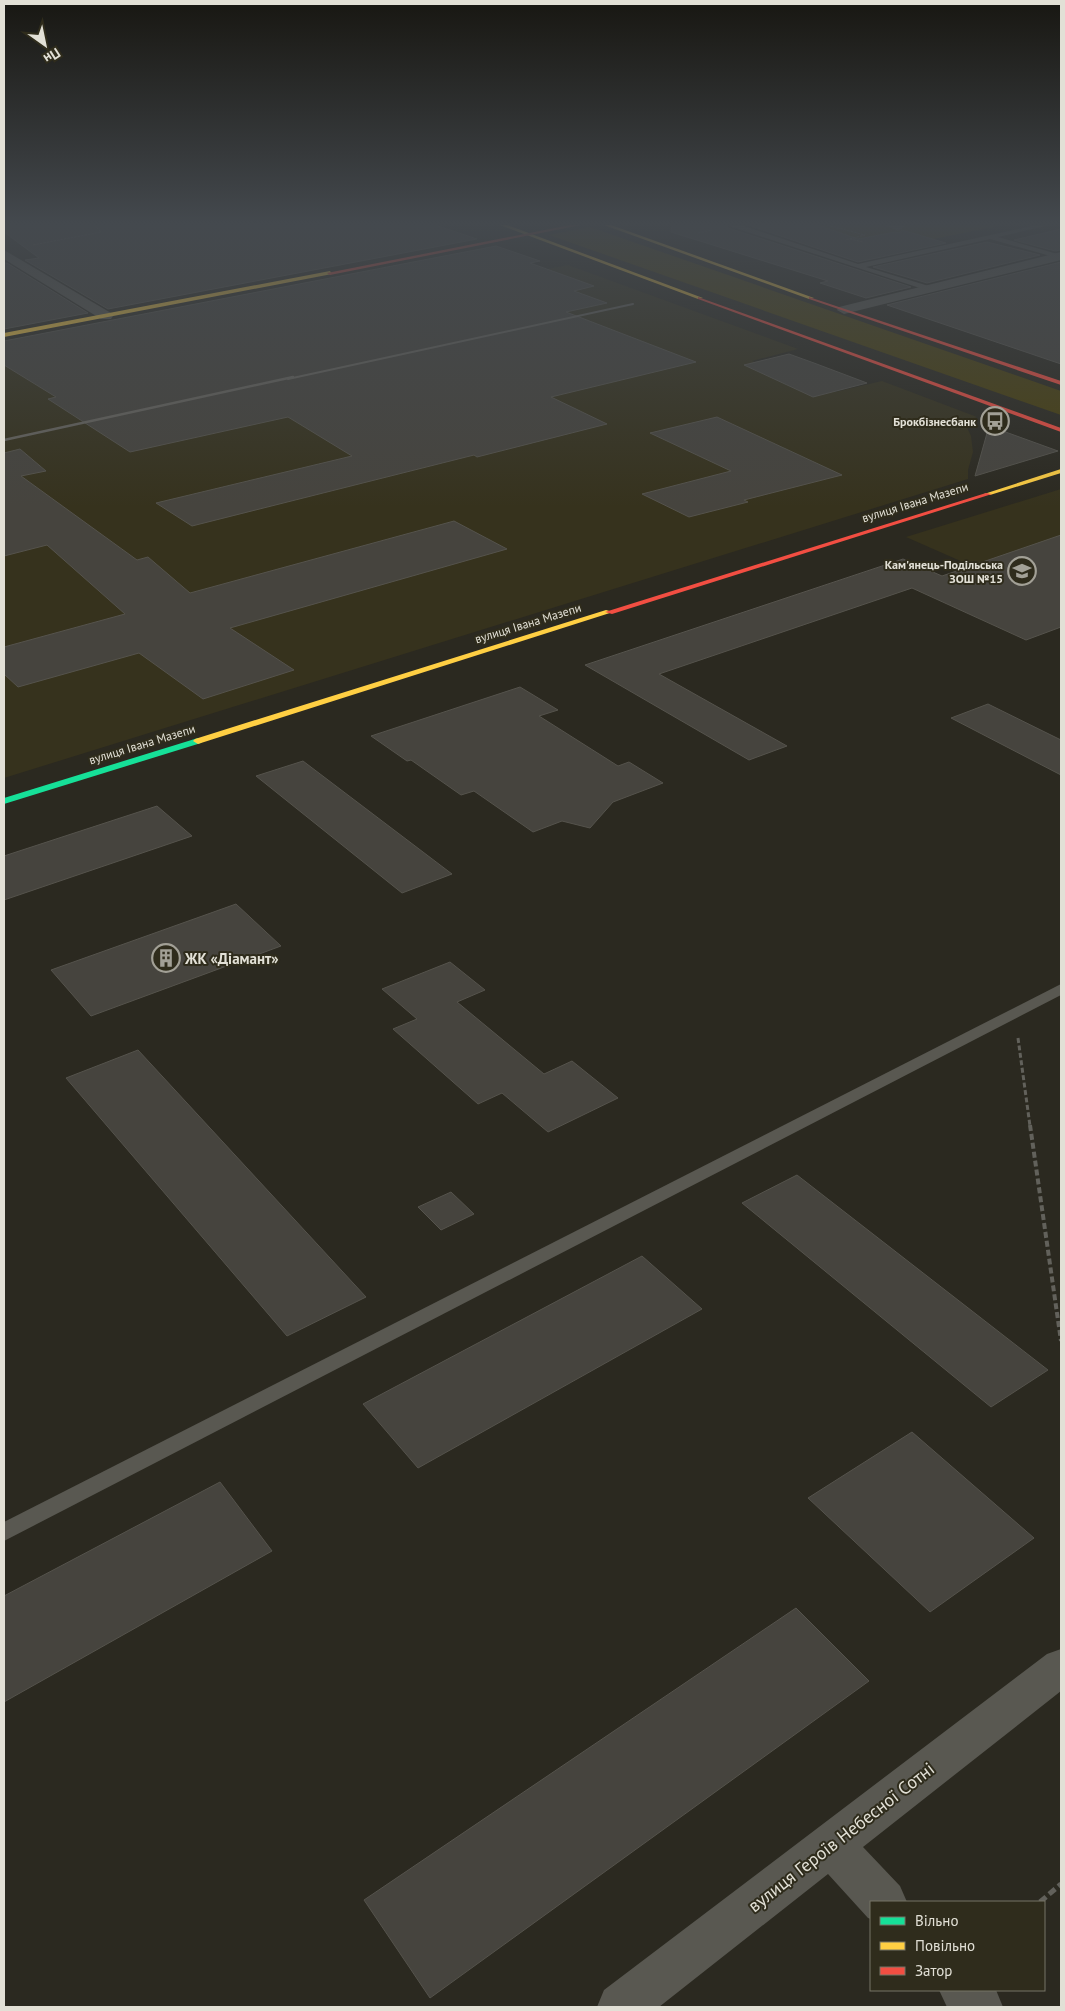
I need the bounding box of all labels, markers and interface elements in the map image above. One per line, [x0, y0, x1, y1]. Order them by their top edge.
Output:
north arrow [20, 20, 70, 70]
text: Пн [40, 44, 64, 68]
bus stop icon: Брокбізнесбанк [980, 406, 1010, 436]
place label: Брокбізнесбанк [893, 414, 976, 429]
street label: вулиця Івана Мазепи [860, 479, 970, 525]
school or university icon: Кам'янець-Подільська ЗОШ №15 [1007, 556, 1037, 586]
place label: Кам'янець-Подільська ЗОШ №15 [885, 557, 1003, 586]
street label: вулиця Івана Мазепи [473, 600, 583, 646]
street label: вулиця Івана Мазепи [87, 721, 197, 767]
building icon: ЖК «Діамант» [151, 943, 181, 973]
place label: ЖК «Діамант» [184, 949, 279, 968]
street label: вулиця Героїв Небесної Сотні [743, 1757, 939, 1917]
legend [870, 1901, 1045, 1991]
text: Вільно [915, 1911, 958, 1930]
text: Повільно [915, 1936, 975, 1955]
text: Затор [915, 1961, 952, 1980]

